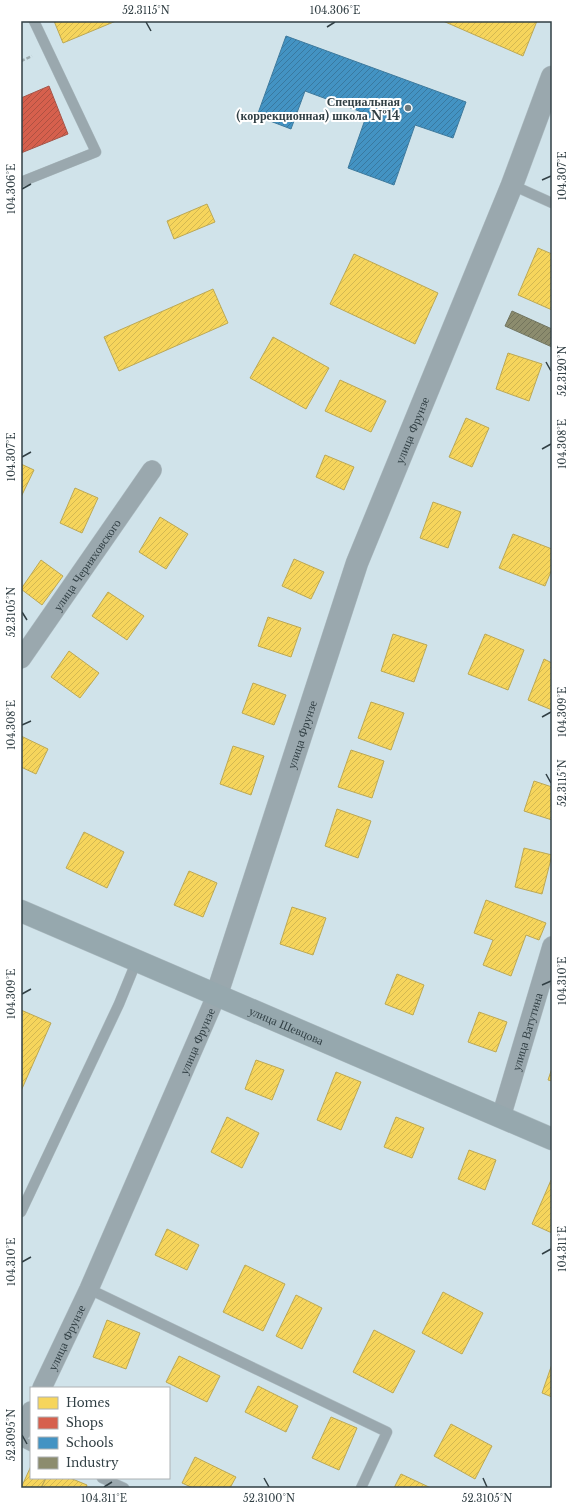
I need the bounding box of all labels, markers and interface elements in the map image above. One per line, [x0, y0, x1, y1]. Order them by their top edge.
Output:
text: 52.3115°N [122, 4, 170, 17]
text: 104.306°E [310, 4, 360, 17]
place label: Специальная (коррекционная) школа №14 [236, 94, 401, 123]
marker: Специальная (коррекционная) школа №14 [403, 103, 413, 113]
text: 104.307°E [556, 151, 569, 201]
text: 104.306°E [5, 164, 18, 214]
text: 52.3120°N [556, 346, 569, 396]
street label: улица Фрунзе [391, 394, 432, 466]
text: 104.308°E [556, 419, 569, 469]
text: 104.307°E [5, 432, 18, 482]
street label: улица Черняховского [49, 516, 124, 613]
text: 52.3105°N [5, 587, 18, 637]
text: 104.309°E [556, 687, 569, 737]
street label: улица Фрунзе [283, 698, 319, 770]
text: 104.308°E [5, 700, 18, 750]
text: 52.3115°N [556, 759, 569, 807]
text: 104.310°E [556, 957, 569, 1005]
text: 104.309°E [5, 969, 18, 1019]
street label: улица Ватутина [508, 990, 545, 1073]
street label: улица Шевцова [247, 1002, 327, 1048]
street label: улица Фрунзе [176, 1005, 218, 1076]
text: 104.311°E [556, 1226, 569, 1272]
text: 104.310°E [5, 1238, 18, 1286]
street label: улица Фрунзе [44, 1302, 88, 1373]
legend [30, 1387, 170, 1479]
text: Homes [66, 1395, 110, 1410]
text: 52.3095°N [5, 1409, 18, 1461]
text: Shops [66, 1415, 103, 1430]
text: Schools [66, 1435, 113, 1450]
text: Industry [66, 1455, 119, 1470]
text: 104.311°E [81, 1492, 127, 1505]
text: 52.3100°N [243, 1492, 295, 1505]
text: 52.3105°N [462, 1492, 512, 1505]

